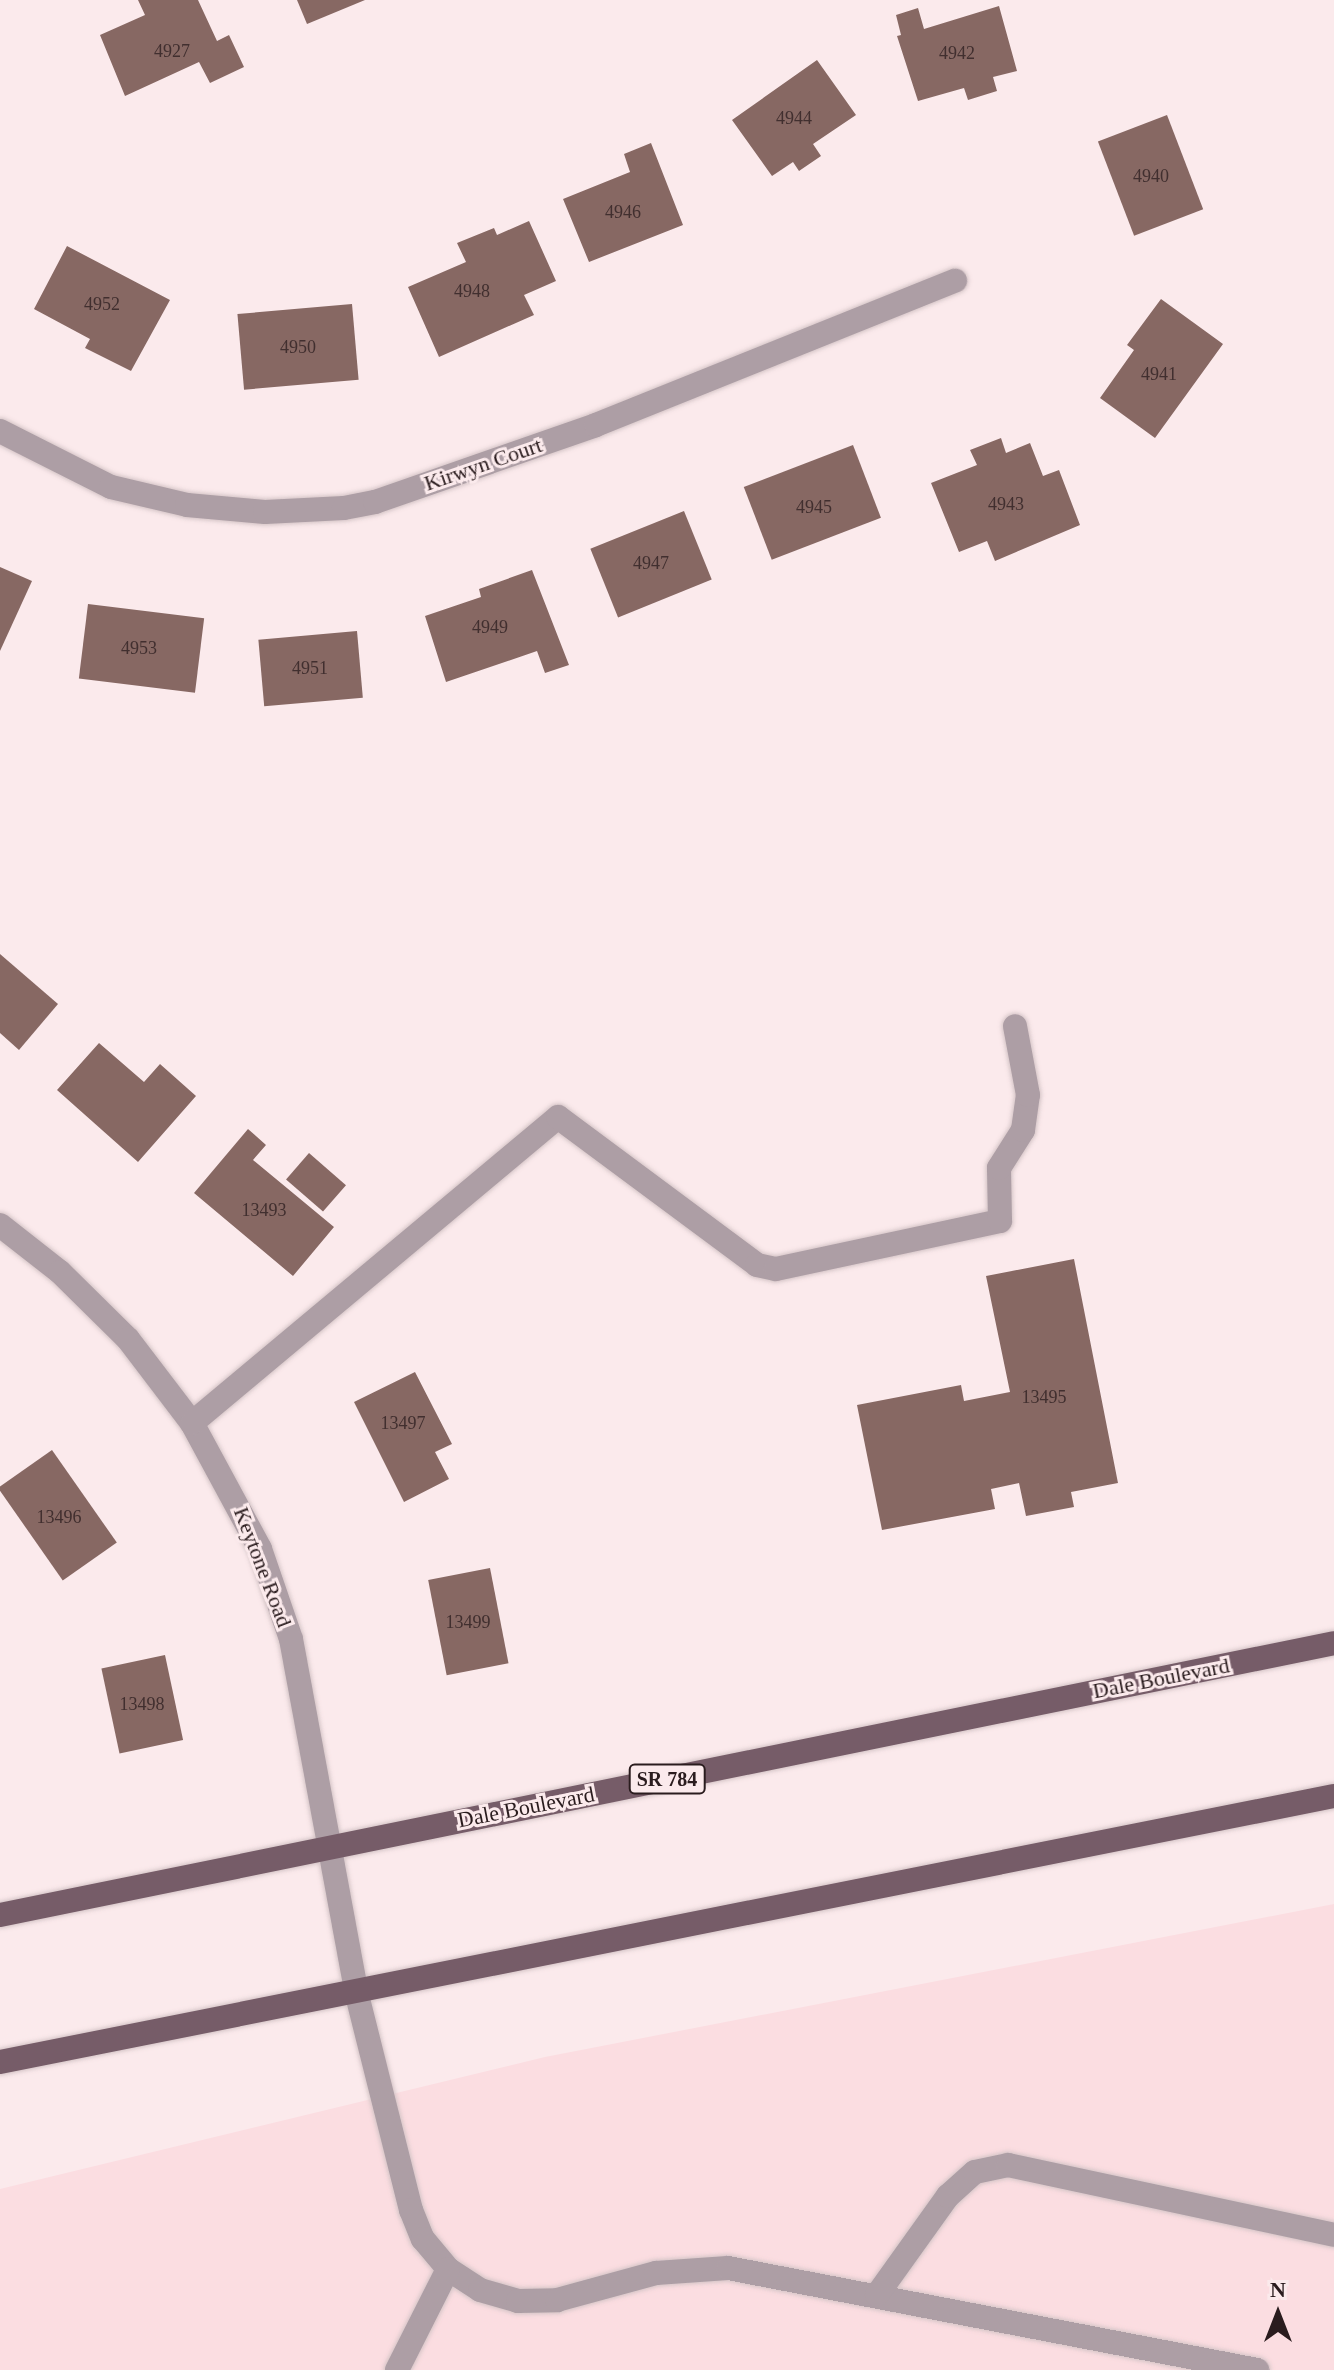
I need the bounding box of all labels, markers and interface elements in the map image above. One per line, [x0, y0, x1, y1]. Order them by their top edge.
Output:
house number: 4927 [154, 40, 190, 62]
house number: 4942 [939, 42, 975, 64]
house number: 4944 [776, 107, 812, 129]
house number: 4940 [1133, 165, 1169, 187]
house number: 4946 [605, 201, 641, 223]
house number: 4948 [454, 280, 490, 302]
house number: 4952 [84, 293, 120, 315]
house number: 4950 [280, 336, 316, 358]
house number: 4941 [1141, 363, 1177, 385]
street label: Kirwyn Court [421, 432, 545, 496]
house number: 4943 [988, 493, 1024, 515]
house number: 4945 [796, 496, 832, 518]
house number: 4947 [633, 552, 669, 574]
house number: 4949 [472, 616, 508, 638]
house number: 4953 [121, 637, 157, 659]
house number: 4951 [292, 657, 328, 679]
house number: 13493 [242, 1199, 286, 1221]
house number: 13495 [1022, 1386, 1066, 1408]
house number: 13497 [380, 1412, 426, 1434]
street label: Keytone Road [228, 1503, 298, 1631]
house number: 13496 [36, 1506, 82, 1528]
house number: 13499 [446, 1611, 490, 1633]
street label: Dale Boulevard [1090, 1652, 1232, 1704]
house number: 13498 [120, 1693, 164, 1715]
road number: SR 784 [627, 1763, 707, 1795]
street label: Dale Boulevard [455, 1781, 597, 1833]
north arrow [1238, 2274, 1318, 2354]
text: N [1270, 2277, 1286, 2302]

